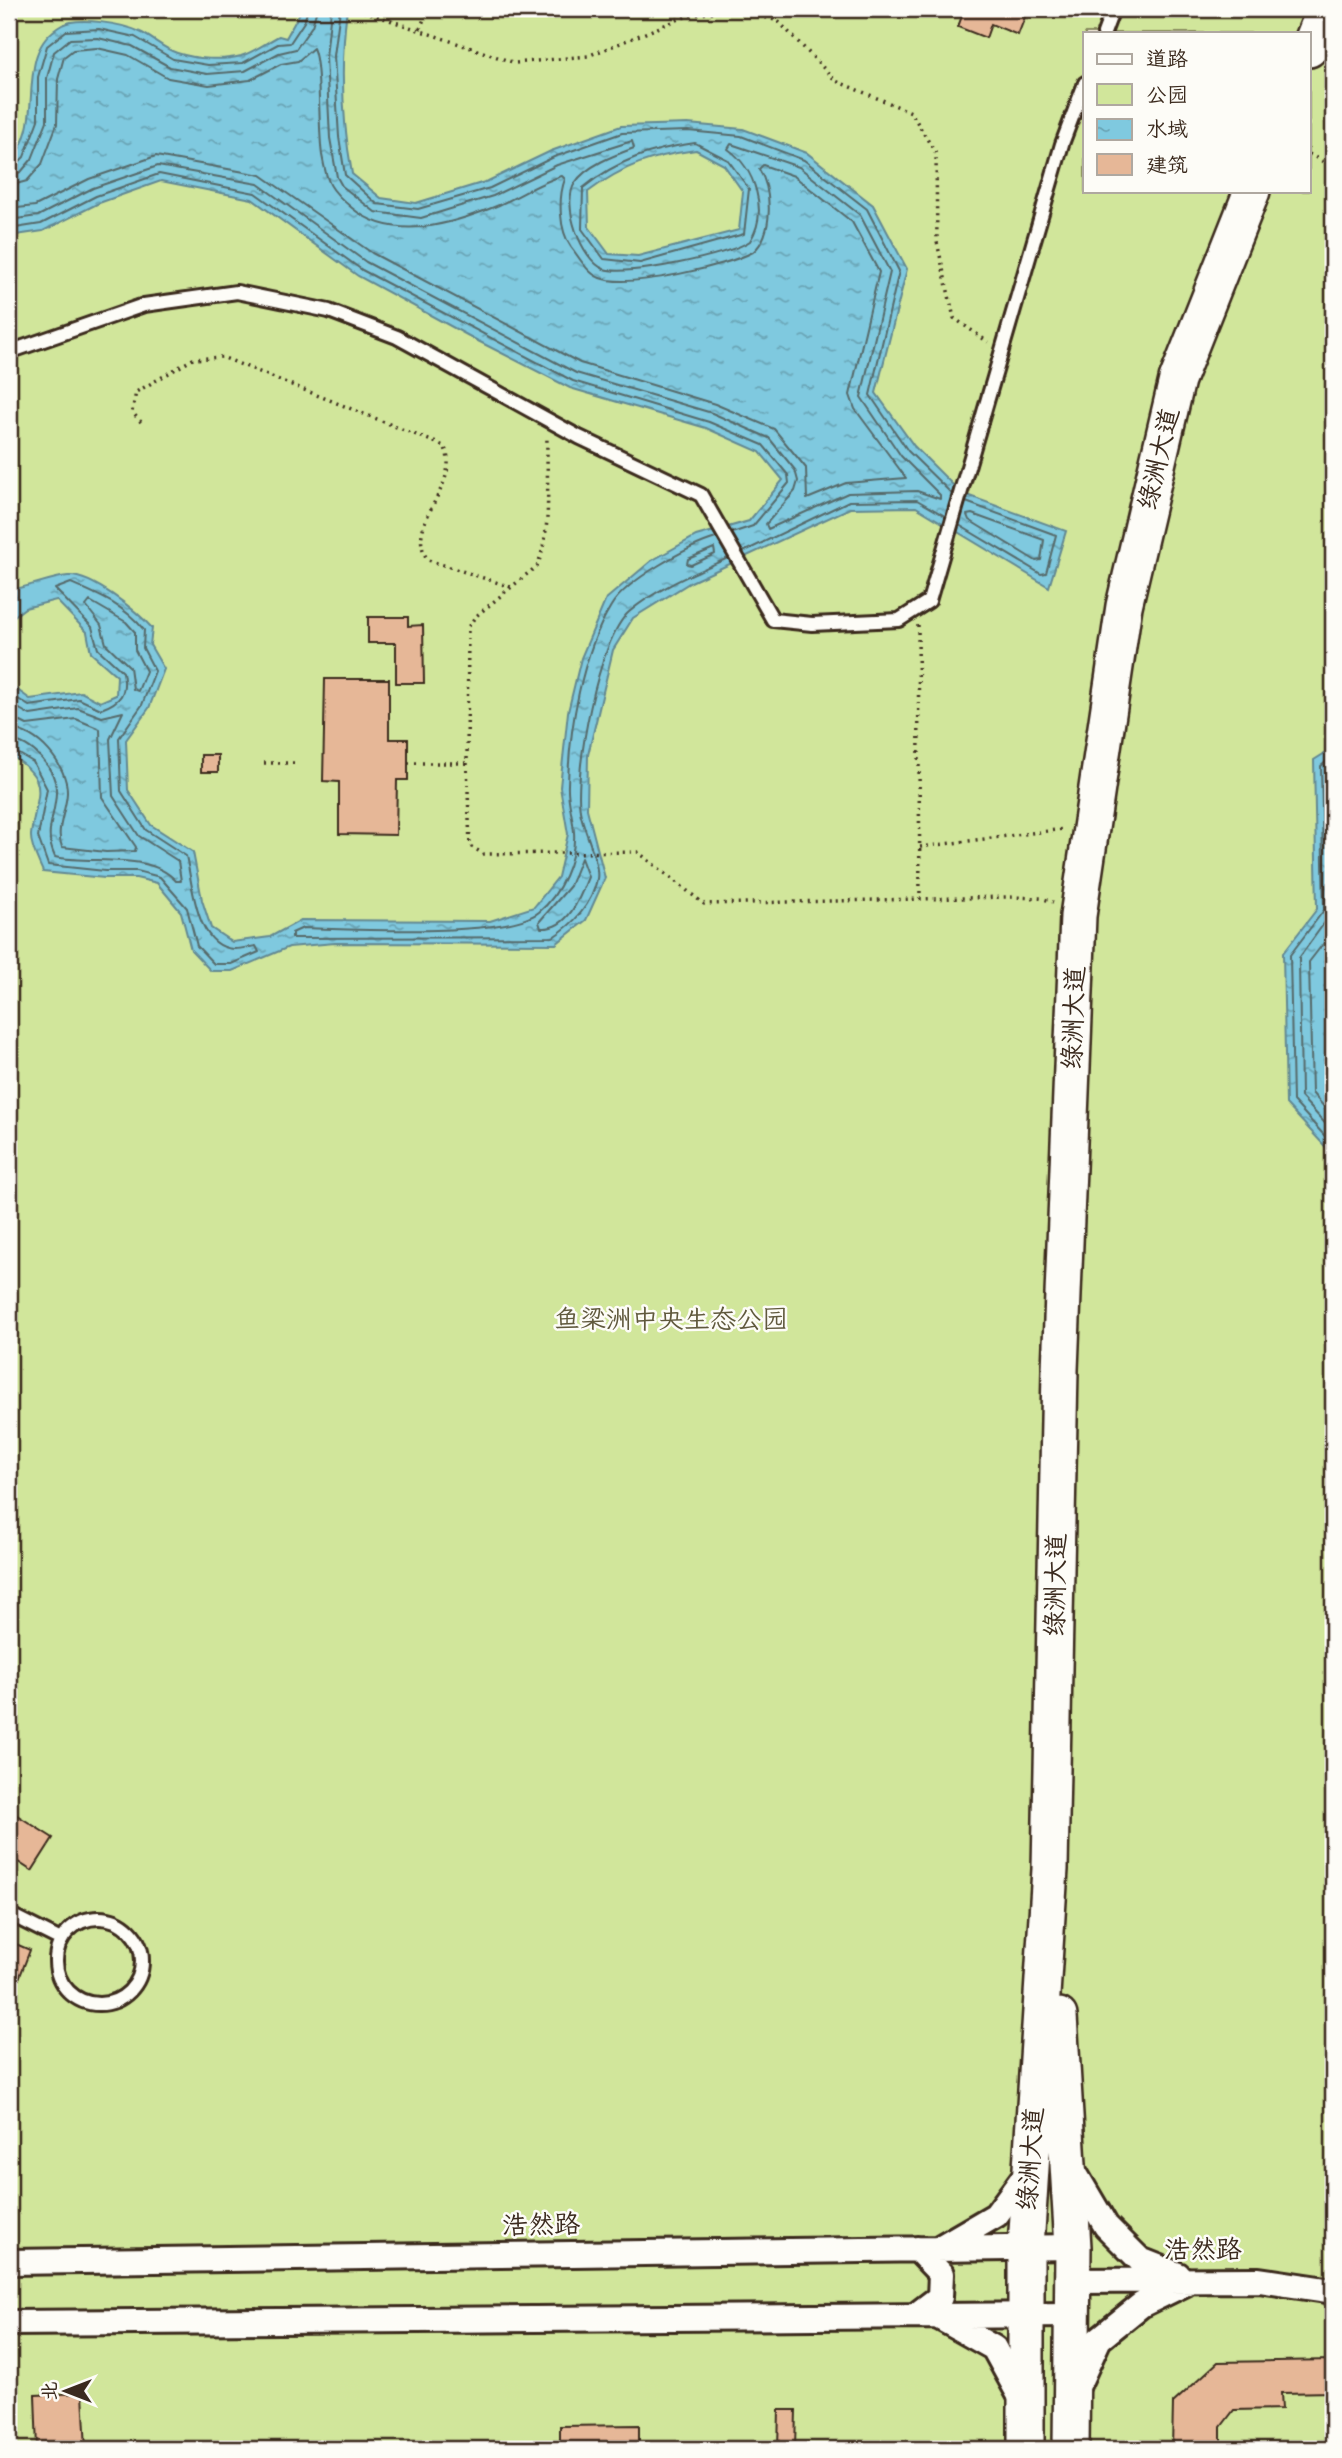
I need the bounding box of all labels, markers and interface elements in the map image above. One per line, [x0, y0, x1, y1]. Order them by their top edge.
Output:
legend [1083, 32, 1310, 192]
text: 道路 [1146, 45, 1188, 74]
text: 公园 [1146, 81, 1188, 110]
text: 水域 [1146, 115, 1188, 144]
text: 建筑 [1146, 151, 1188, 180]
street label: 绿洲大道 [1130, 404, 1188, 514]
street label: 绿洲大道 [1054, 965, 1094, 1071]
park label: 鱼梁洲中央生态公园 [554, 1302, 788, 1338]
street label: 绿洲大道 [1037, 1533, 1075, 1637]
street label: 绿洲大道 [1009, 2106, 1053, 2212]
street label: 浩然路 [502, 2206, 580, 2244]
street label: 浩然路 [1164, 2232, 1242, 2268]
north arrow [32, 2356, 102, 2426]
text: 北 [37, 2381, 64, 2401]

